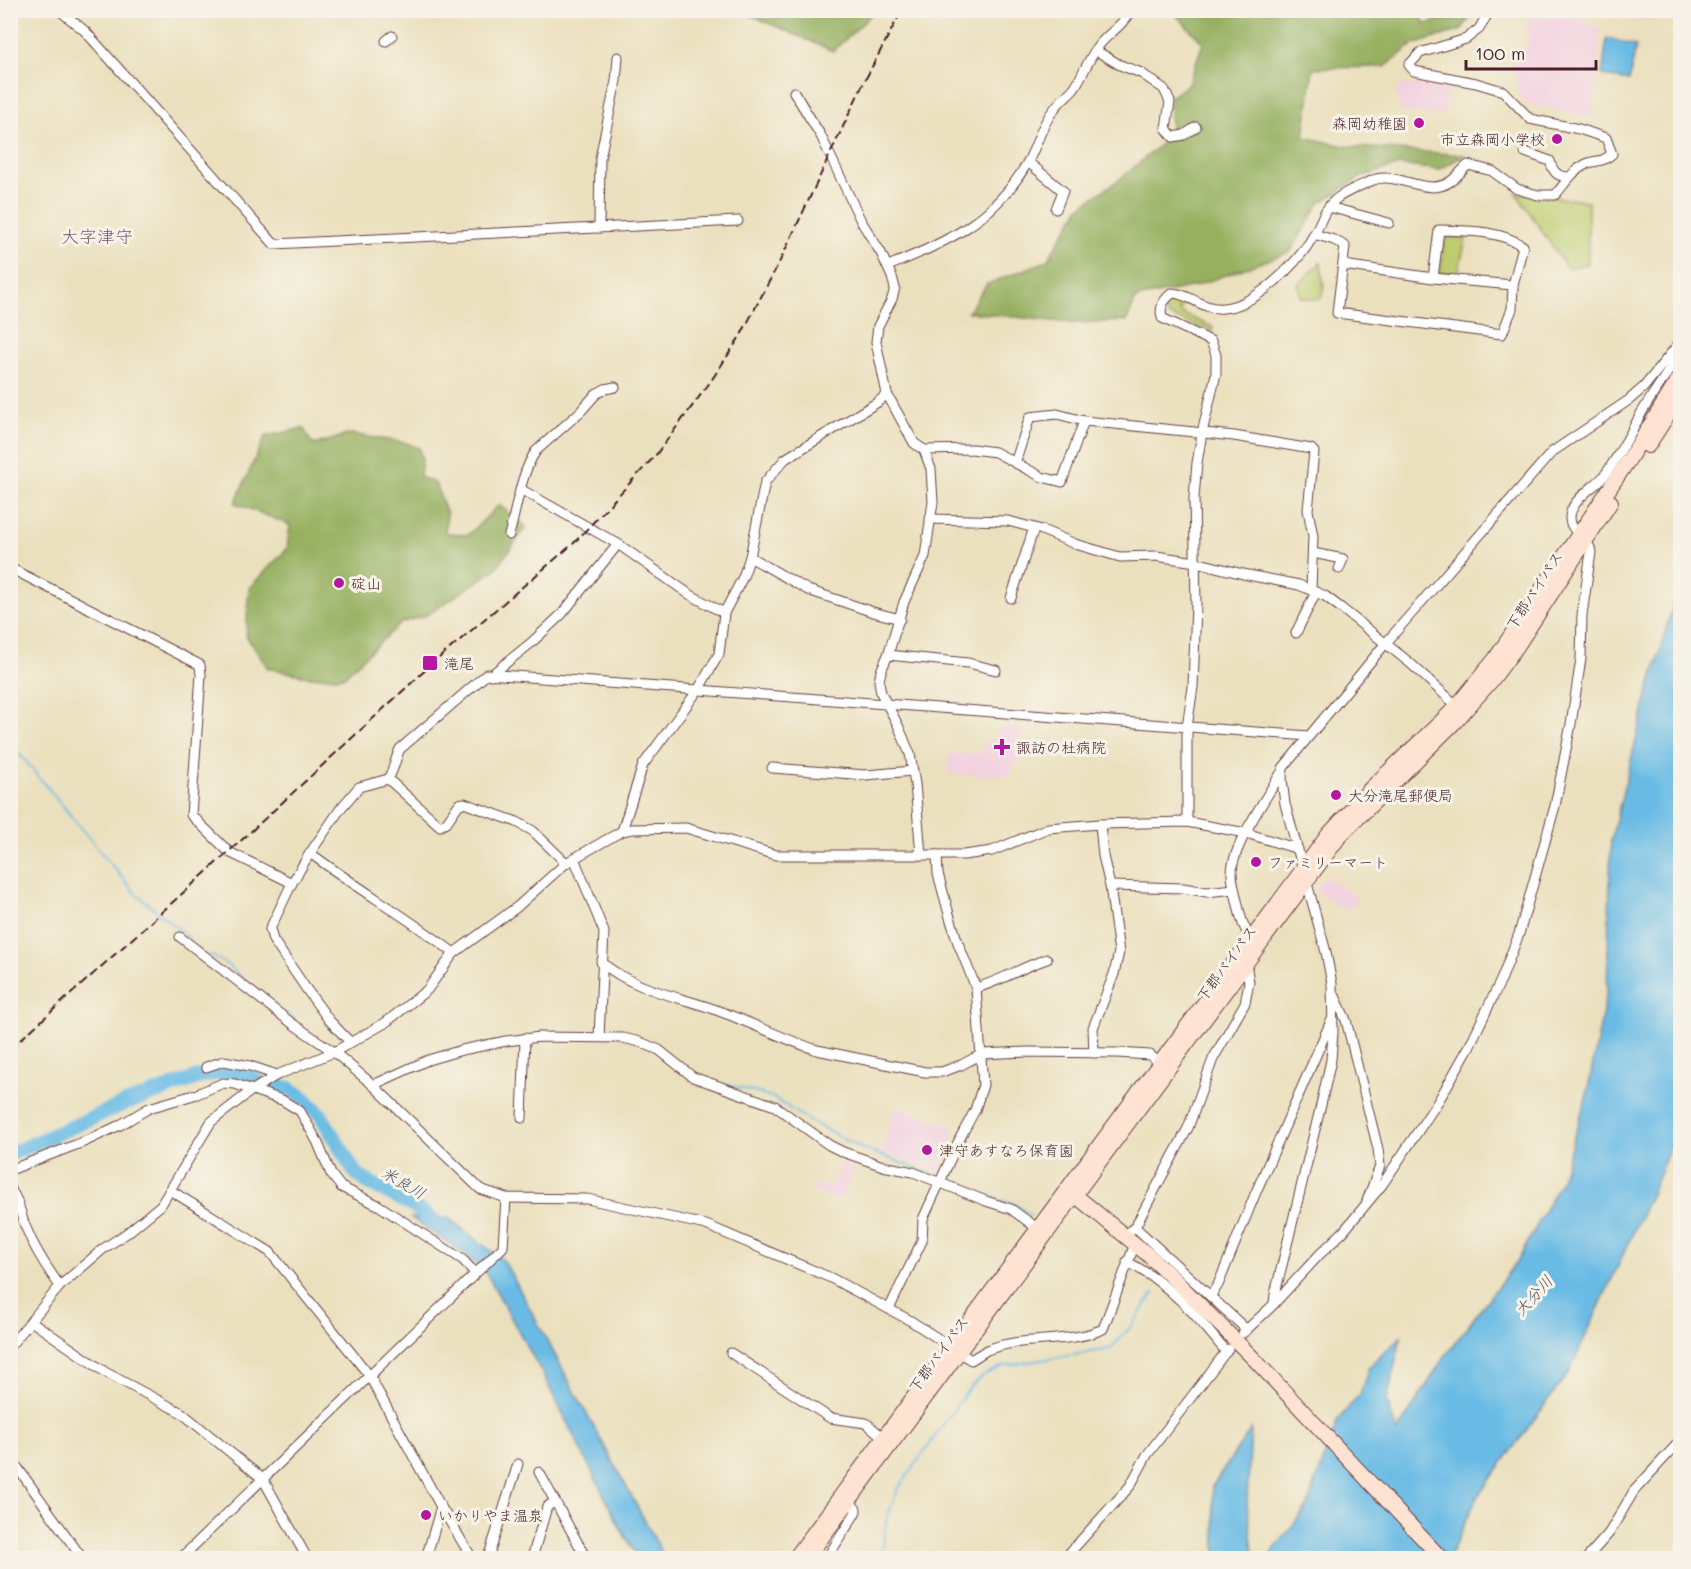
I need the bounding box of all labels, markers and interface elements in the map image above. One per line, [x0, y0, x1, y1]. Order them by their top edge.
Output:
scale bar [1466, 33, 1596, 71]
text: 100 m [1475, 41, 1525, 65]
place label: 森岡幼稚園 [1332, 113, 1407, 133]
marker: 森岡幼稚園 [1412, 116, 1426, 130]
place label: 市立森岡小学校 [1440, 129, 1545, 149]
marker: 市立森岡小学校 [1550, 132, 1564, 146]
district label: 大字津守 [61, 224, 133, 248]
street label: 下郡バイパス [1501, 547, 1567, 633]
place label: 碇山 [351, 573, 381, 593]
marker: 碇山 [332, 576, 346, 590]
place label: 滝尾 [444, 653, 474, 673]
marker: 滝尾 [421, 654, 439, 672]
place label: 諏訪の杜病院 [1016, 737, 1106, 757]
marker: 諏訪の杜病院 [993, 738, 1011, 756]
place label: 大分滝尾郵便局 [1348, 785, 1453, 805]
marker: 大分滝尾郵便局 [1329, 788, 1343, 802]
place label: ファミリーマート [1268, 852, 1388, 872]
marker: ファミリーマート [1249, 855, 1263, 869]
street label: 下郡バイパス [1192, 921, 1260, 1005]
place label: 津守あすなろ保育園 [939, 1140, 1074, 1160]
marker: 津守あすなろ保育園 [920, 1143, 934, 1157]
water label: 米良川 [378, 1161, 430, 1203]
water label: 大分川 [1509, 1270, 1557, 1320]
street label: 下郡バイパス [904, 1312, 972, 1396]
place label: いかりやま温泉 [438, 1505, 543, 1525]
marker: いかりやま温泉 [419, 1508, 433, 1522]

